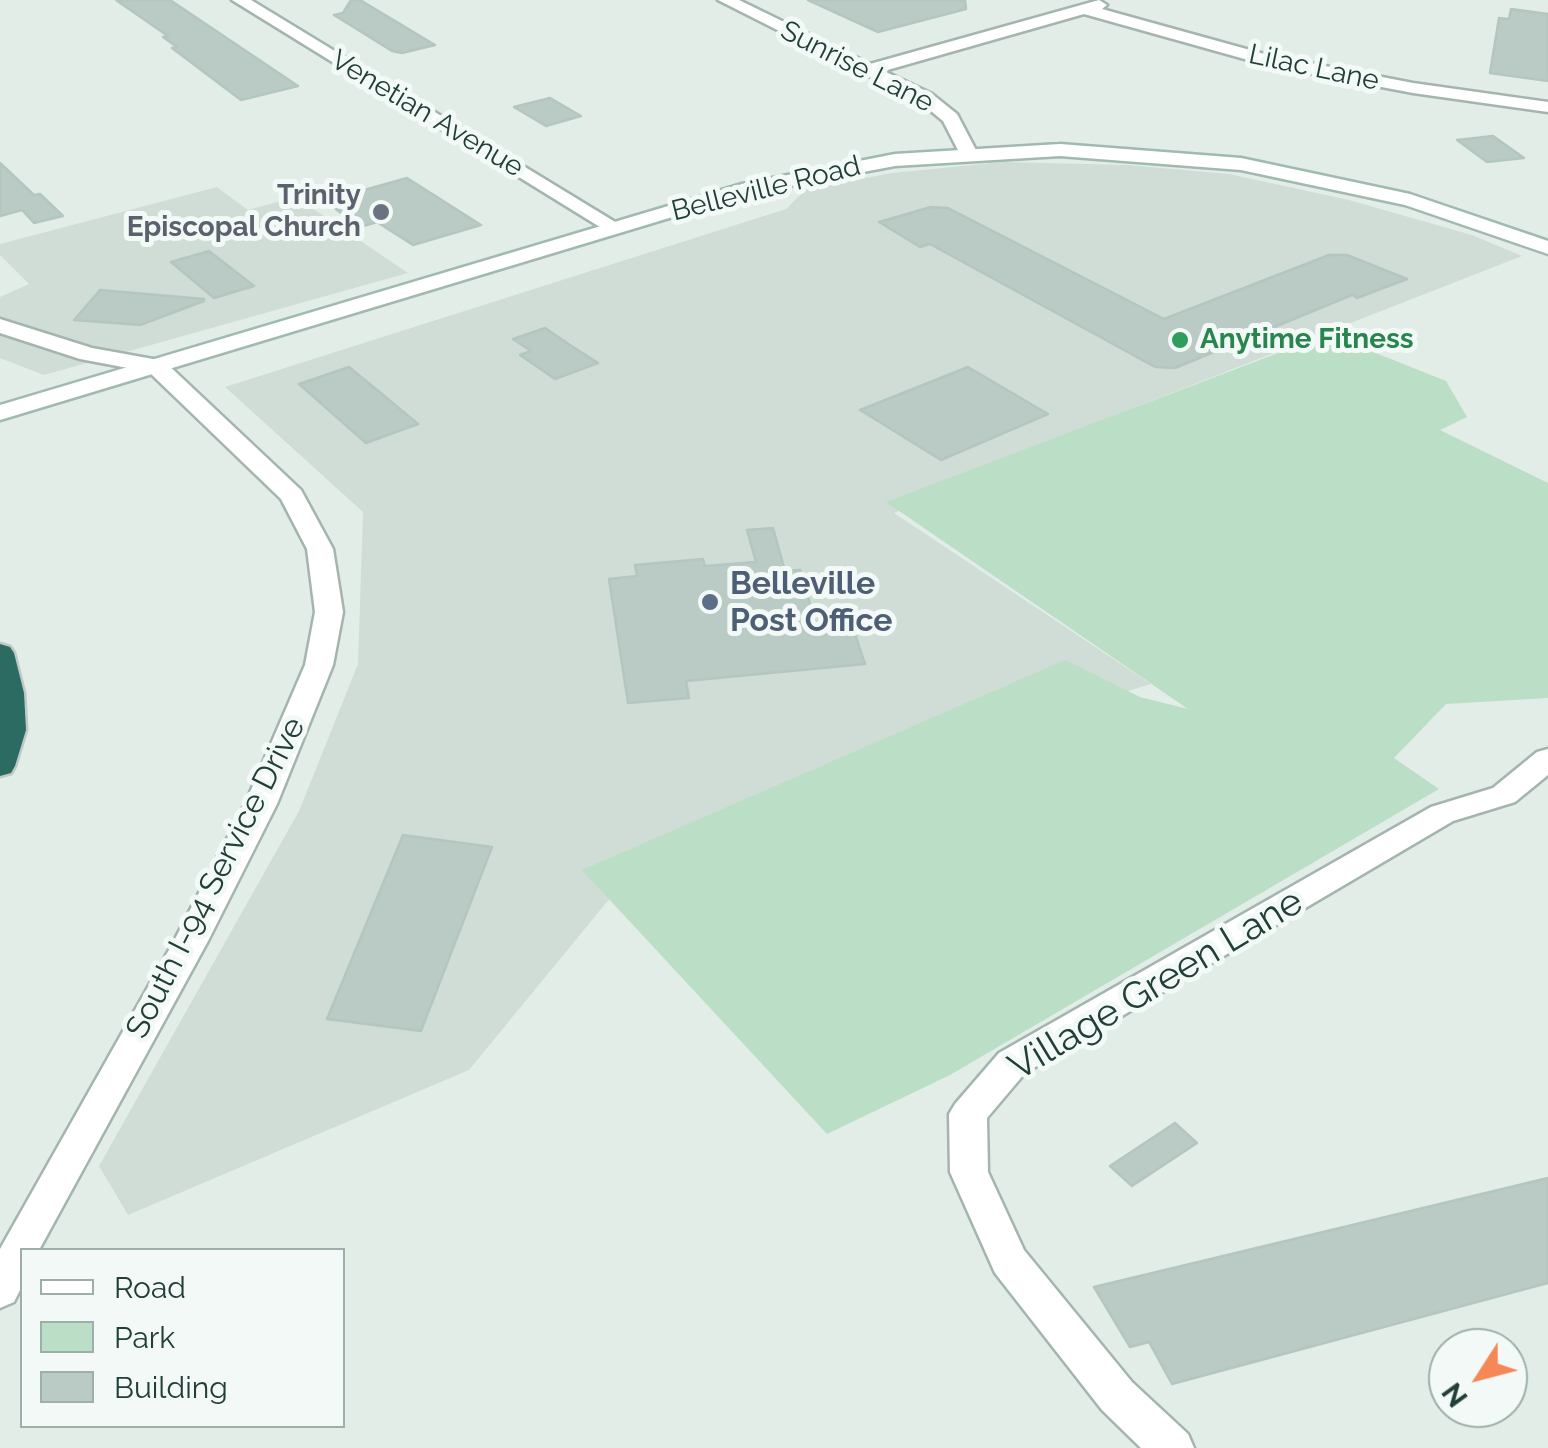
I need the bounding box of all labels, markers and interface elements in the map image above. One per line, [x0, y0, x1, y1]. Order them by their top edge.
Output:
street label: Sunrise Lane [775, 14, 939, 120]
street label: Lilac Lane [1246, 38, 1382, 98]
street label: Venetian Avenue [325, 43, 529, 185]
street label: Belleville Road [668, 149, 864, 229]
place label: Trinity Episcopal Church [127, 179, 361, 245]
marker: Trinity Episcopal Church [370, 201, 392, 223]
place label: Anytime Fitness [1200, 323, 1414, 357]
marker: Anytime Fitness [1169, 329, 1191, 351]
place label: Belleville Post Office [730, 565, 893, 640]
marker: Belleville Post Office [699, 591, 721, 613]
street label: South I-94 Service Drive [118, 711, 314, 1045]
street label: Village Green Lane [1001, 879, 1311, 1091]
legend [20, 1248, 345, 1428]
text: Road [114, 1270, 186, 1305]
text: Park [114, 1320, 175, 1355]
north arrow [1428, 1328, 1528, 1428]
text: Building [114, 1370, 228, 1405]
text: N [1435, 1376, 1475, 1413]

